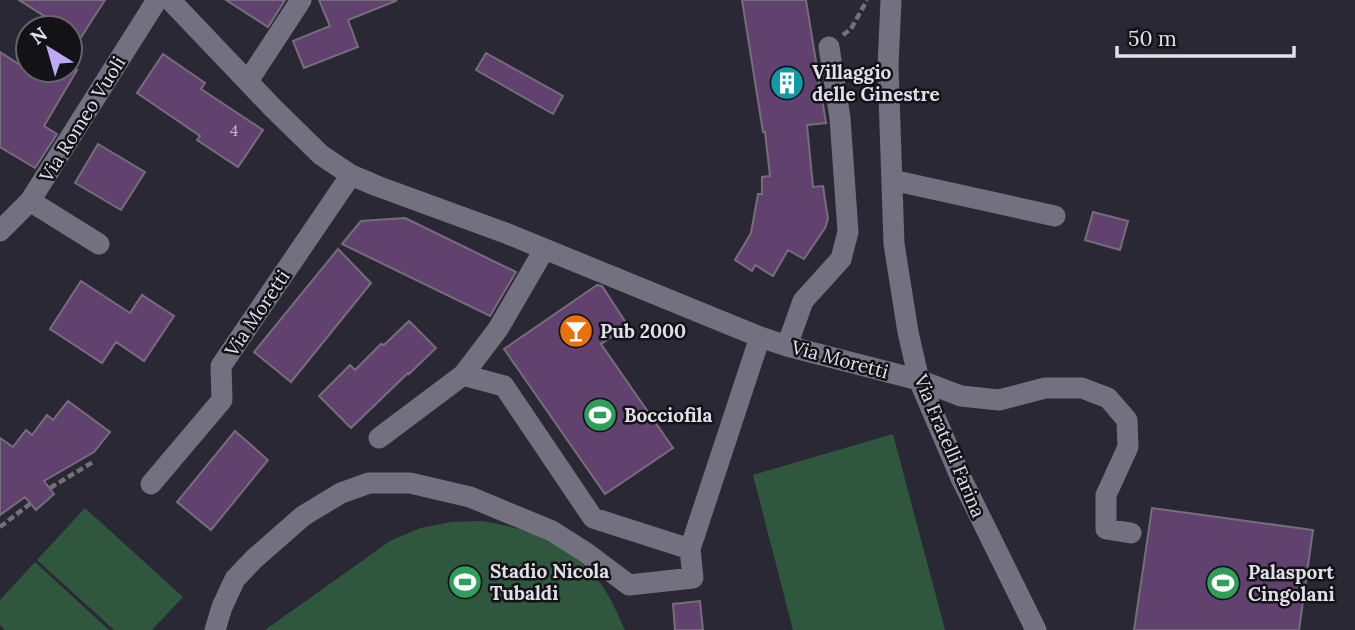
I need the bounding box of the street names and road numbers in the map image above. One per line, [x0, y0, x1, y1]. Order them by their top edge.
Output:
street label: Via Romeo Vuoli [33, 52, 130, 187]
street label: Via Moretti [219, 265, 295, 362]
street label: Via Moretti [788, 334, 891, 383]
street label: Via Fratelli Farina [909, 370, 991, 521]

